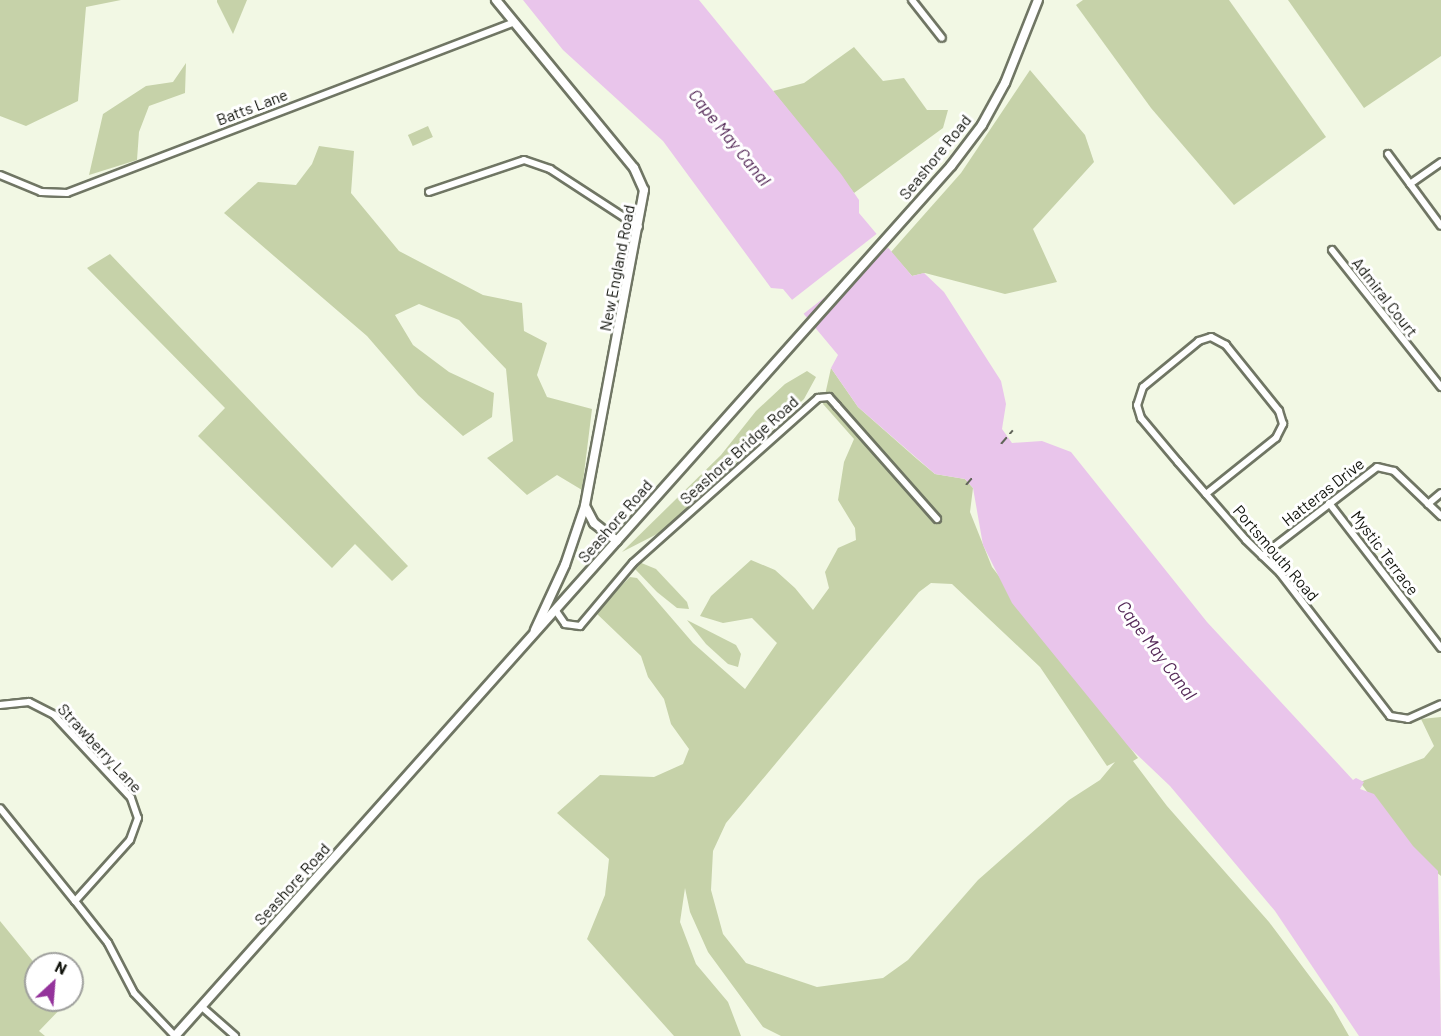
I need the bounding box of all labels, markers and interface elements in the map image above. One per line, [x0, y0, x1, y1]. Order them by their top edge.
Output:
water label: Cape May Canal [684, 84, 776, 190]
street label: Batts Lane [214, 85, 290, 129]
street label: Seashore Road [895, 111, 975, 203]
street label: New England Road [595, 203, 639, 333]
street label: Admiral Court [1348, 254, 1422, 340]
street label: Seashore Bridge Road [676, 392, 802, 508]
street label: Hatteras Drive [1278, 454, 1368, 530]
street label: Seashore Road [574, 476, 656, 566]
street label: Portsmouth Road [1229, 501, 1323, 605]
street label: Mystic Terrace [1347, 507, 1423, 599]
water label: Cape May Canal [1113, 596, 1201, 704]
street label: Strawberry Lane [54, 700, 146, 796]
street label: Seashore Road [250, 839, 334, 929]
north arrow [24, 952, 84, 1012]
text: N [52, 956, 70, 978]

